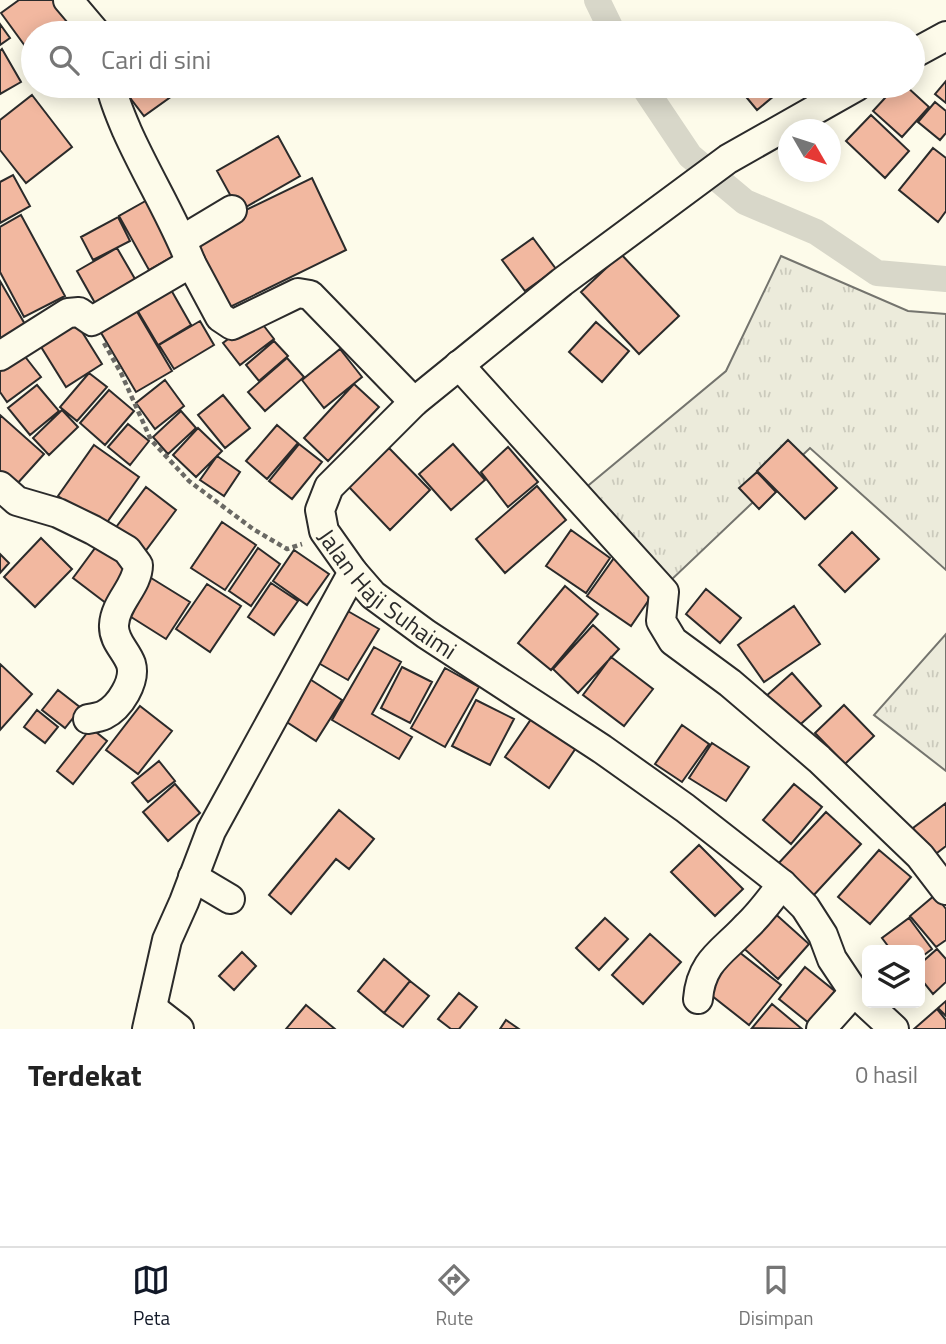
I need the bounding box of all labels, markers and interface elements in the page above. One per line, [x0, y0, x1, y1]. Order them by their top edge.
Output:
search box [21, 21, 925, 98]
text: Cari di sini [101, 40, 211, 79]
icon: search [45, 41, 83, 79]
north arrow [778, 119, 841, 182]
street label: Jalan Haji Suhaimi [309, 521, 464, 668]
map controls [862, 945, 925, 1008]
button: layers [862, 945, 925, 1008]
text: Terdekat [28, 1052, 142, 1098]
text: 0 hasil [855, 1057, 918, 1092]
tab: Peta [132, 1261, 170, 1332]
tab: Rute [435, 1261, 473, 1332]
tab: Disimpan [738, 1261, 814, 1332]

